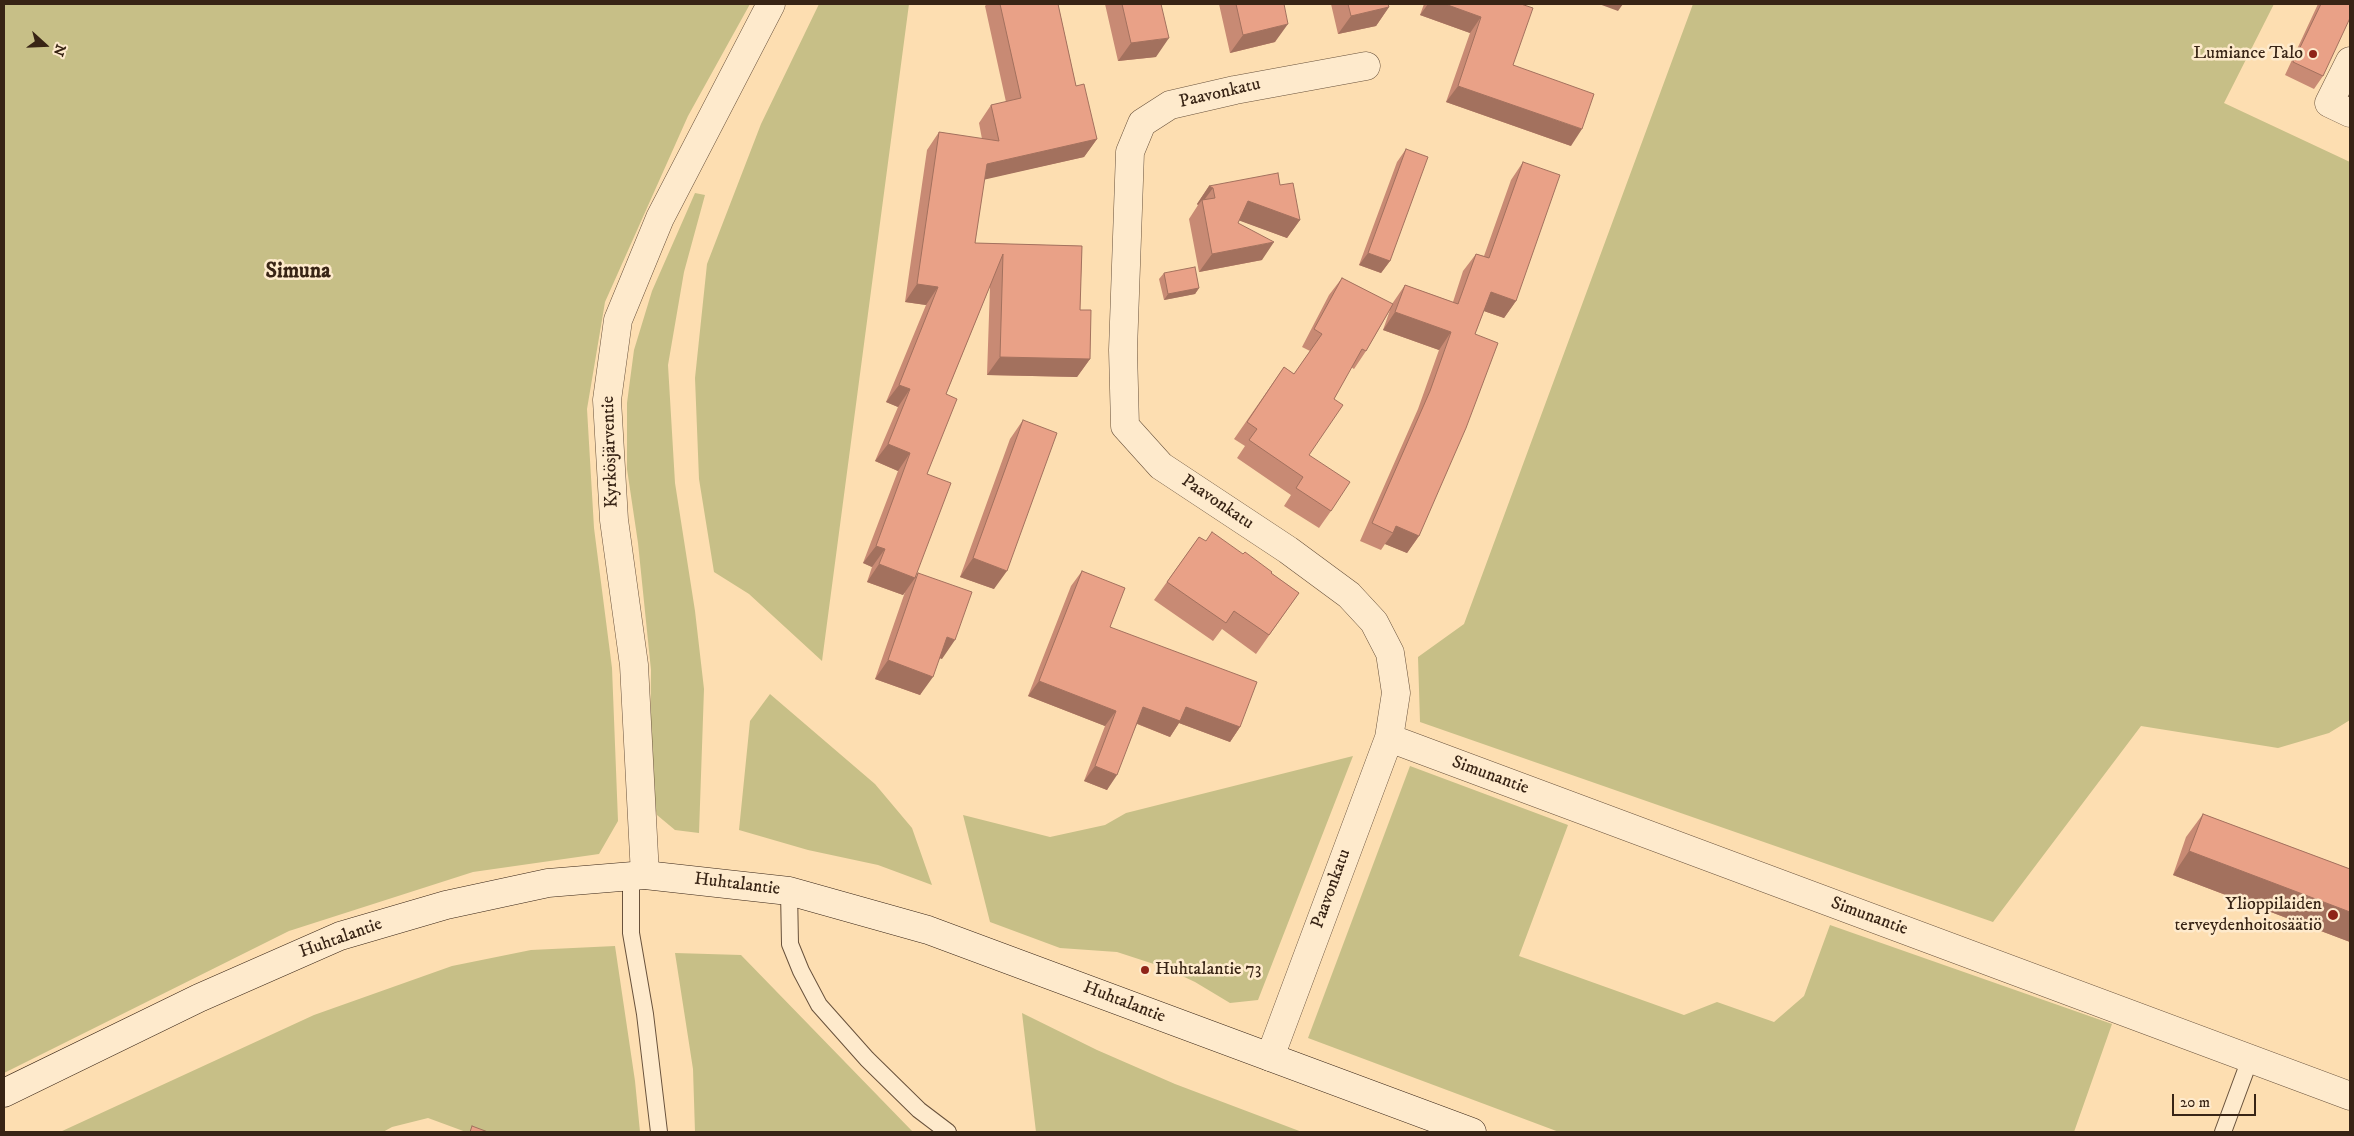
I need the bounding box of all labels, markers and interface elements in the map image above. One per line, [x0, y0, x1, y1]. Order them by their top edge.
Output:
north arrow [20, 20, 70, 70]
text: N [49, 42, 70, 59]
place label: Lumiance Talo [2193, 43, 2303, 65]
marker: Lumiance Talo [2307, 48, 2319, 60]
street label: Paavonkatu [1177, 74, 1263, 114]
district label: Simuna [265, 259, 331, 285]
street label: Kyrkösjärventie [598, 396, 624, 508]
street label: Paavonkatu [1177, 471, 1257, 535]
street label: Simunantie [1449, 752, 1531, 800]
street label: Paavonkatu [1308, 846, 1356, 932]
street label: Huhtalantie [693, 869, 781, 901]
street label: Simunantie [1828, 893, 1910, 941]
place label: Ylioppilaiden terveydenhoitosäätiö [2175, 894, 2322, 936]
marker: Ylioppilaiden terveydenhoitosäätiö [2326, 908, 2340, 922]
street label: Huhtalantie [297, 914, 385, 964]
place label: Huhtalantie 73 [1155, 959, 1262, 981]
marker: Huhtalantie 73 [1139, 964, 1151, 976]
street label: Huhtalantie [1080, 977, 1168, 1029]
scale bar [2174, 1084, 2258, 1116]
text: 20 m [2180, 1093, 2210, 1112]

